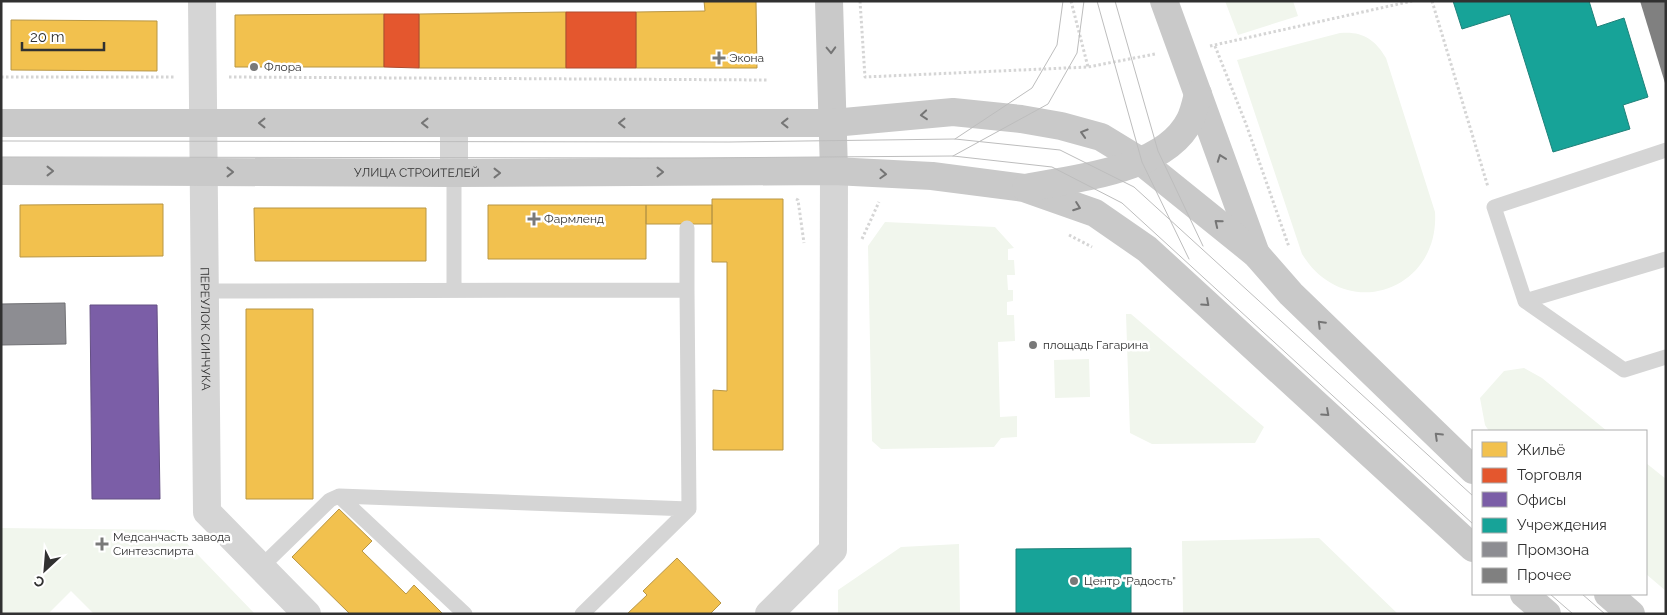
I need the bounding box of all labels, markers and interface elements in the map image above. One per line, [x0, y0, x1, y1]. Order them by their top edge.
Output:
scale bar [22, 20, 105, 52]
text: 20 m [30, 28, 65, 46]
one-way arrow [826, 46, 837, 54]
place label: Экона [729, 51, 764, 65]
marker: Экона [713, 52, 725, 64]
place label: Флора [264, 60, 302, 74]
marker: Флора [248, 61, 260, 73]
one-way arrow [920, 109, 928, 120]
one-way arrow [258, 118, 266, 128]
one-way arrow [420, 118, 428, 128]
one-way arrow [618, 118, 626, 128]
one-way arrow [780, 118, 788, 128]
one-way arrow [1081, 128, 1089, 138]
one-way arrow [1217, 155, 1227, 163]
one-way arrow [46, 166, 54, 176]
street label: УЛИЦА СТРОИТЕЛЕЙ [354, 166, 480, 180]
one-way arrow [226, 167, 234, 177]
one-way arrow [656, 167, 664, 177]
one-way arrow [494, 168, 502, 178]
one-way arrow [879, 168, 887, 179]
one-way arrow [1072, 201, 1080, 211]
place label: Фармленд [544, 212, 604, 226]
marker: Фармленд [528, 213, 540, 225]
one-way arrow [1215, 221, 1224, 229]
street label: ПЕРЕУЛОК СИНЧУКА [198, 267, 213, 391]
one-way arrow [1200, 297, 1209, 306]
one-way arrow [1318, 320, 1327, 329]
place label: площадь Гагарина [1043, 338, 1148, 352]
marker: площадь Гагарина [1027, 339, 1039, 351]
one-way arrow [1320, 407, 1329, 416]
legend [1472, 430, 1647, 595]
one-way arrow [1435, 433, 1444, 442]
text: Жильё [1517, 441, 1566, 459]
text: Торговля [1517, 466, 1582, 484]
text: Офисы [1517, 491, 1566, 509]
text: Учреждения [1517, 516, 1607, 534]
place label: Медсанчасть завода Синтезспирта [113, 530, 231, 558]
marker: Медсанчасть завода Синтезспирта [95, 537, 109, 551]
text: Промзона [1517, 541, 1589, 559]
north arrow [20, 545, 70, 595]
text: Прочее [1517, 566, 1571, 584]
text: С [31, 572, 47, 591]
place label: Центр "Радость" [1084, 574, 1176, 588]
marker: Центр "Радость" [1068, 575, 1080, 587]

